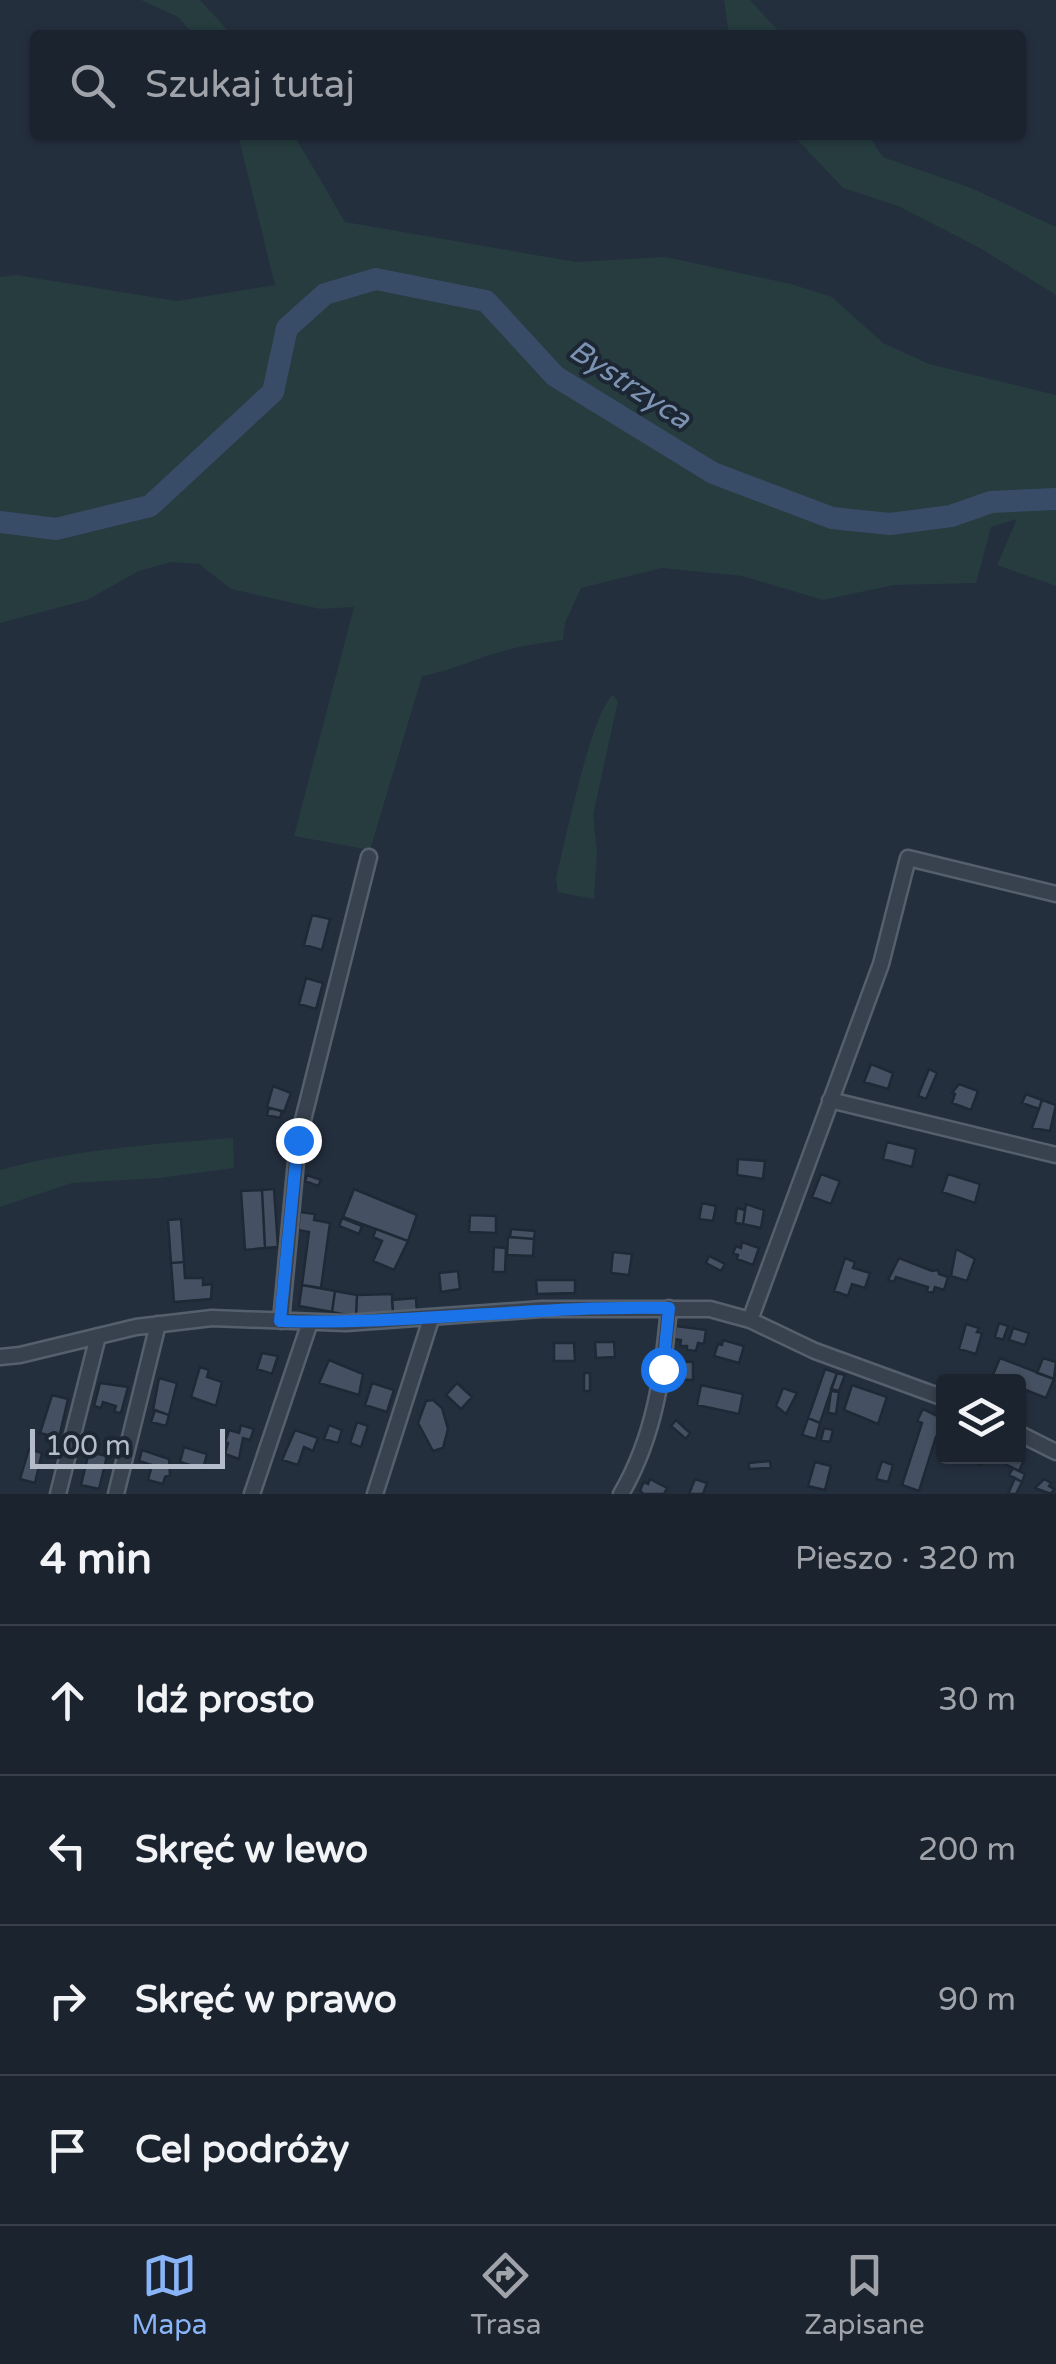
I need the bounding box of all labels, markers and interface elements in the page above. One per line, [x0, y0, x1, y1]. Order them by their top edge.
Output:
search box [30, 30, 1026, 140]
icon: search [65, 58, 120, 113]
text: Szukaj tutaj [145, 62, 355, 108]
water label: Bystrzyca [562, 331, 698, 438]
route end [276, 1118, 322, 1164]
route start [641, 1347, 687, 1393]
map controls [936, 1374, 1026, 1464]
button: layers [936, 1374, 1026, 1464]
scale bar [30, 1424, 225, 1468]
text: 100 m [45, 1429, 131, 1463]
text: 4 min [40, 1534, 152, 1585]
text: Pieszo · 320 m [795, 1540, 1016, 1578]
icon: ahead [40, 1673, 95, 1728]
text: Idź prosto [135, 1677, 315, 1723]
text: 30 m [938, 1681, 1016, 1719]
icon: left [40, 1823, 95, 1878]
text: Skręć w lewo [135, 1827, 368, 1873]
text: 200 m [918, 1831, 1016, 1869]
icon: right [40, 1973, 95, 2028]
text: Skręć w prawo [135, 1977, 397, 2023]
text: 90 m [938, 1981, 1016, 2019]
icon: arrive [40, 2123, 95, 2178]
text: Cel podróży [135, 2127, 349, 2173]
tab: Mapa [131, 2248, 208, 2342]
tab: Trasa [470, 2248, 541, 2342]
tab: Zapisane [804, 2248, 925, 2342]

